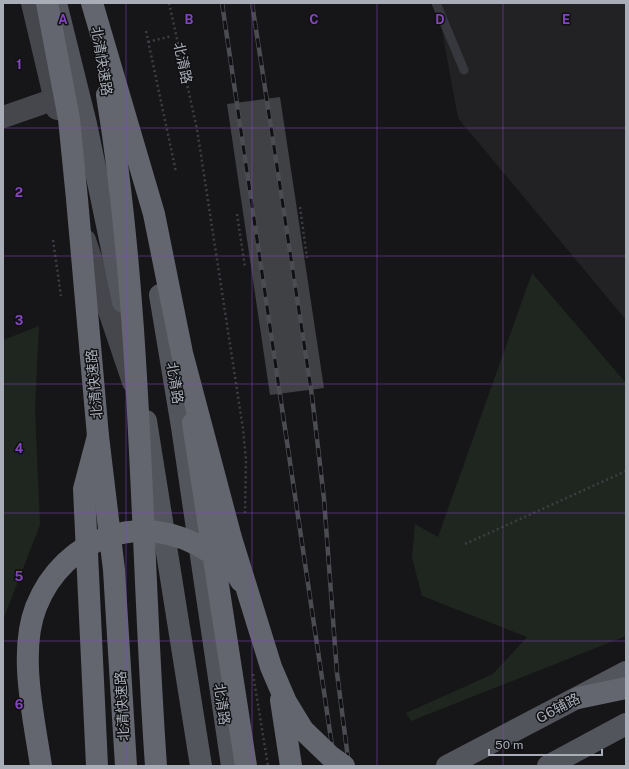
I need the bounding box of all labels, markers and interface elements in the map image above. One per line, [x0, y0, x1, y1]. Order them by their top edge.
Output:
text: A [58, 12, 68, 27]
text: B [185, 12, 194, 27]
text: C [309, 12, 319, 27]
text: D [435, 12, 445, 27]
text: E [562, 12, 570, 27]
street label: 北清快速路 [89, 25, 115, 97]
street label: 北清路 [171, 41, 195, 85]
text: 1 [16, 57, 22, 72]
text: 2 [15, 185, 23, 200]
text: 3 [15, 313, 24, 328]
street label: 北清快速路 [83, 348, 105, 420]
street label: 北清路 [164, 361, 186, 405]
text: 4 [15, 441, 24, 456]
text: 5 [15, 569, 24, 584]
street label: 北清快速路 [112, 671, 132, 741]
street label: 北清路 [211, 682, 233, 726]
street label: G6辅路 [534, 690, 582, 726]
text: 6 [15, 697, 24, 712]
scale bar [489, 731, 602, 757]
text: 50 m [495, 738, 523, 752]

